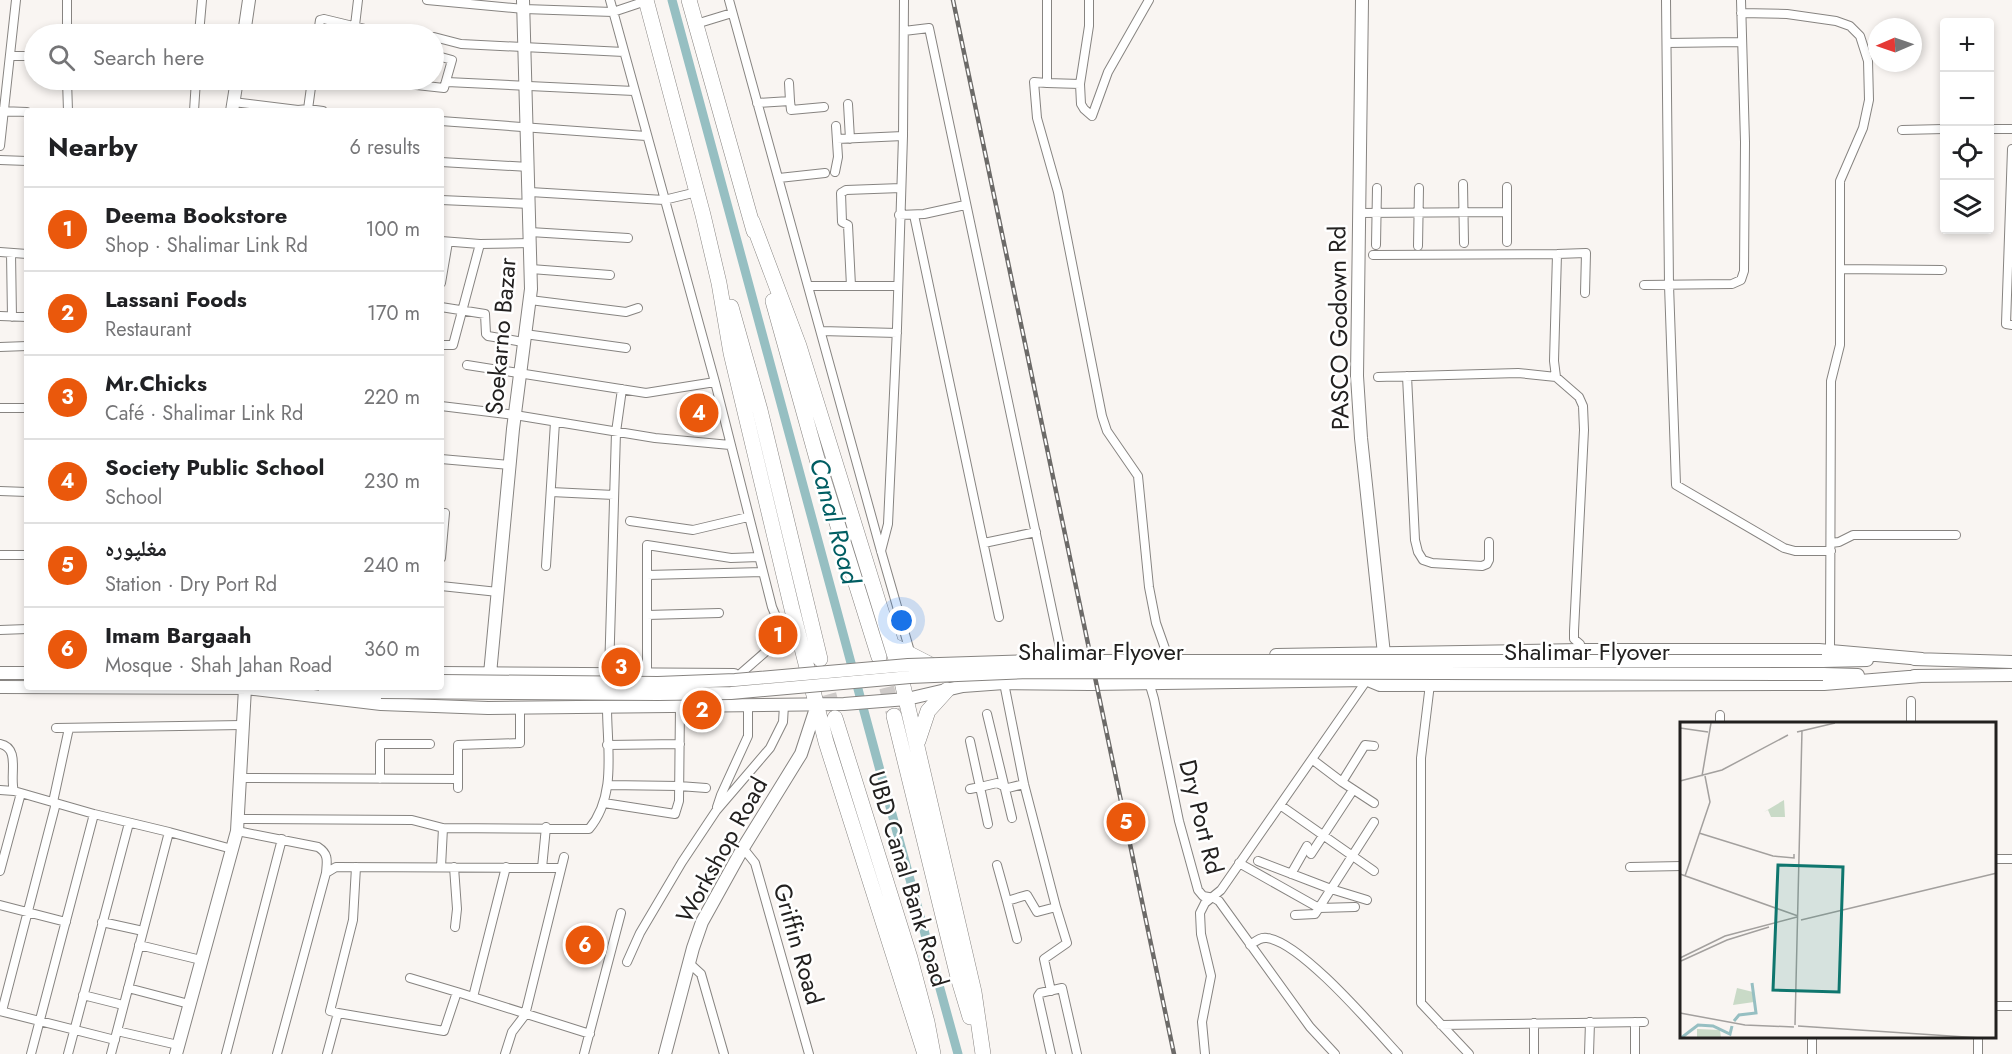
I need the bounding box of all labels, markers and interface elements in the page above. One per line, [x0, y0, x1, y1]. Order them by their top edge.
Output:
north arrow [1868, 18, 1922, 72]
map controls [1940, 18, 1994, 234]
button: + [1940, 18, 1994, 72]
search box [24, 24, 444, 90]
icon: search [45, 41, 78, 74]
text: Search here [93, 41, 204, 73]
button: − [1940, 72, 1994, 126]
button: locate [1940, 126, 1994, 180]
text: Nearby [48, 128, 137, 166]
text: 6 results [350, 133, 420, 162]
button: layers [1940, 180, 1994, 234]
text: Deema Bookstore [105, 199, 287, 231]
text: 1 [62, 215, 73, 244]
text: 100 m [365, 215, 420, 244]
street label: PASCO Godown Rd [1319, 226, 1358, 431]
text: Shop · Shalimar Link Rd [105, 231, 308, 260]
street label: Soekarno Bazar [476, 255, 525, 416]
text: Lassani Foods [105, 283, 247, 315]
text: 2 [61, 299, 74, 328]
text: 170 m [367, 299, 420, 328]
text: Restaurant [105, 315, 191, 344]
text: Mr.Chicks [105, 367, 207, 399]
text: 3 [61, 383, 74, 412]
text: 220 m [364, 383, 420, 412]
pin: 4 [680, 390, 718, 436]
text: Café · Shalimar Link Rd [105, 399, 303, 428]
text: Society Public School [105, 451, 324, 483]
water label: Canal Road [800, 454, 871, 590]
text: 4 [61, 467, 74, 496]
text: 230 m [364, 467, 420, 496]
text: School [105, 483, 162, 512]
text: مغلپورہ [105, 532, 167, 564]
text: 5 [61, 551, 74, 580]
text: 240 m [363, 551, 420, 580]
text: Station · Dry Port Rd [105, 570, 277, 599]
your location [887, 606, 916, 635]
pin: 1 [758, 612, 798, 658]
text: Imam Bargaah [105, 619, 251, 651]
street label: Shalimar Flyover [1018, 634, 1185, 669]
street label: Shalimar Flyover [1504, 634, 1671, 669]
text: 6 [61, 635, 74, 664]
text: 360 m [364, 635, 420, 664]
pin: 3 [602, 644, 640, 690]
text: Mosque · Shah Jahan Road [105, 651, 332, 680]
pin: 2 [682, 688, 722, 732]
inset map [1680, 722, 1997, 1039]
street label: Dry Port Rd [1170, 756, 1233, 878]
street label: UBD Canal Bank Road [859, 767, 958, 991]
street label: Workshop Road [667, 771, 776, 929]
pin: 5 [1106, 800, 1146, 844]
street label: Griffin Road [764, 879, 832, 1009]
pin: 6 [566, 922, 604, 968]

